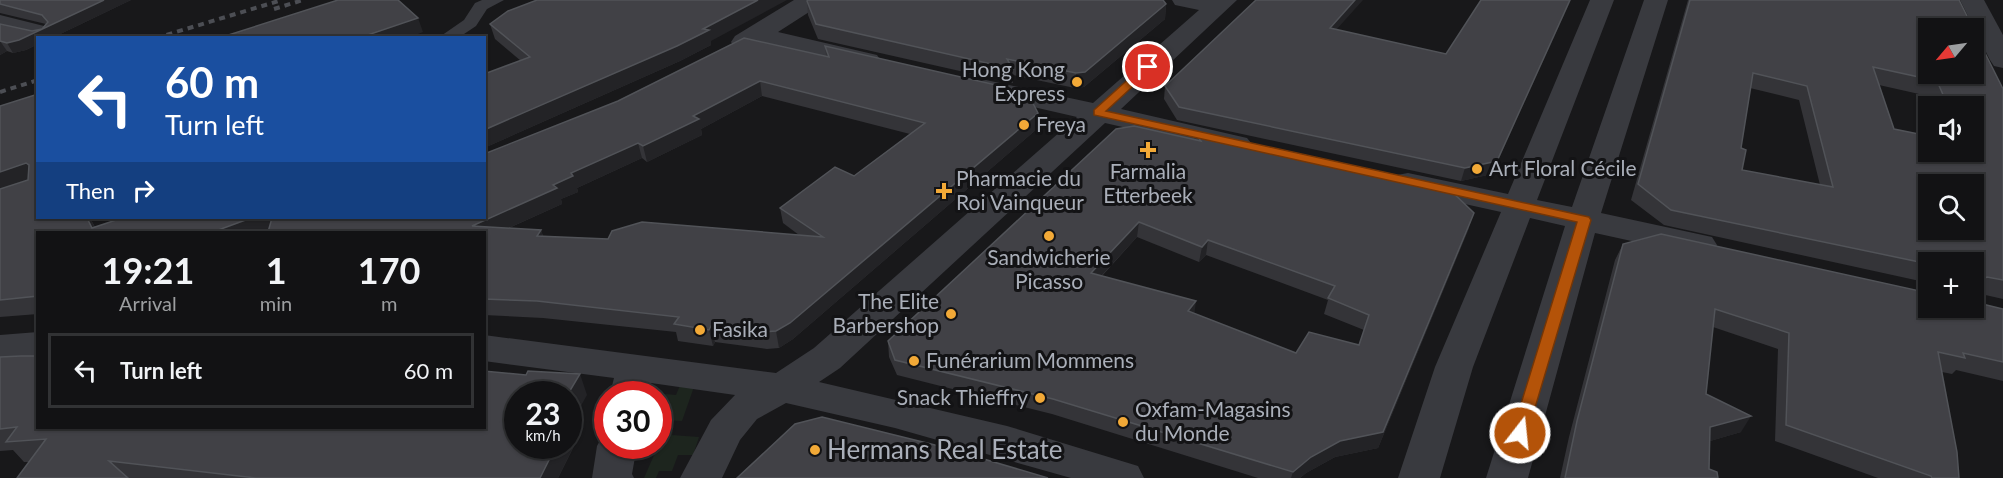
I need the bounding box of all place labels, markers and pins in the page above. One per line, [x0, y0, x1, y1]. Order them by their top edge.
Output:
pin [1122, 41, 1173, 92]
place label: Hong Kong Express [962, 56, 1065, 105]
marker: Hong Kong Express [1070, 75, 1084, 89]
place label: Freya [1036, 111, 1086, 136]
marker: Freya [1017, 118, 1031, 132]
marker: Farmalia Etterbeek [1141, 143, 1155, 157]
place label: Art Floral Cécile [1489, 155, 1637, 180]
place label: Farmalia Etterbeek [1103, 158, 1193, 207]
marker: Art Floral Cécile [1470, 162, 1484, 176]
place label: Pharmacie du Roi Vainqueur [956, 165, 1084, 214]
marker: Pharmacie du Roi Vainqueur [937, 184, 951, 198]
marker: Sandwicherie Picasso [1042, 229, 1056, 243]
place label: Sandwicherie Picasso [987, 244, 1111, 293]
place label: The Elite Barbershop [833, 288, 939, 337]
marker: The Elite Barbershop [944, 307, 958, 321]
place label: Fasika [712, 316, 768, 341]
marker: Fasika [693, 323, 707, 337]
place label: Funérarium Mommens [926, 347, 1134, 372]
marker: Funérarium Mommens [907, 354, 921, 368]
place label: Snack Thieffry [897, 384, 1028, 409]
marker: Snack Thieffry [1033, 391, 1047, 405]
place label: Oxfam-Magasins du Monde [1135, 396, 1291, 445]
marker: Oxfam-Magasins du Monde [1116, 415, 1130, 429]
place label: Hermans Real Estate [827, 433, 1062, 465]
marker: Hermans Real Estate [808, 443, 822, 457]

